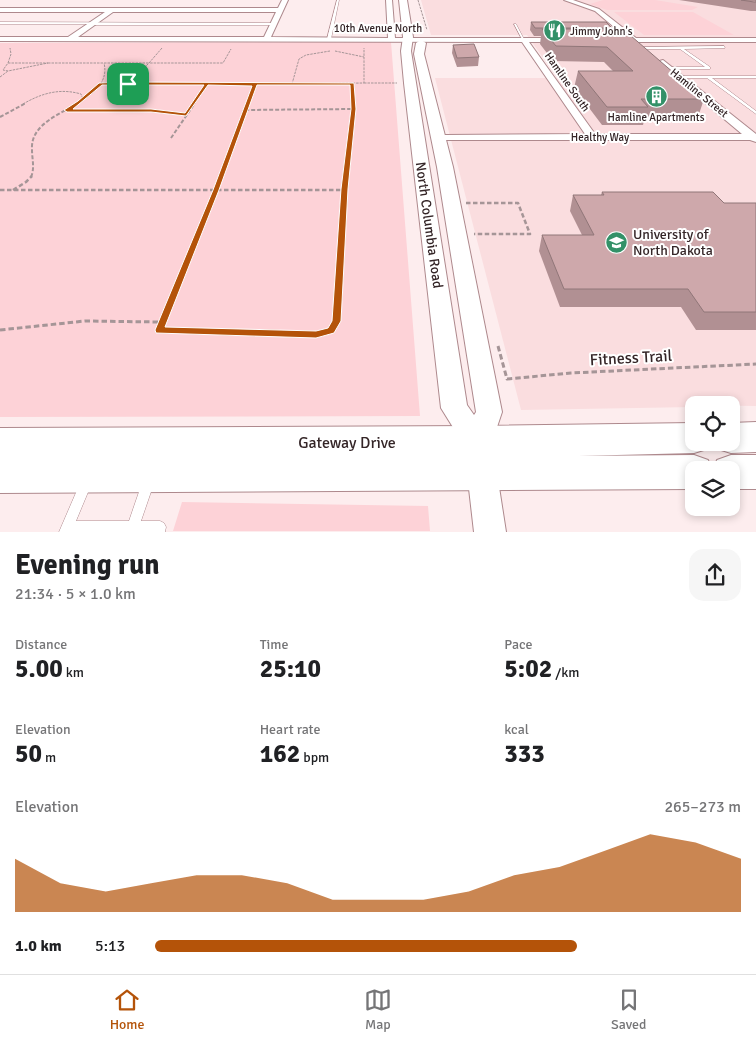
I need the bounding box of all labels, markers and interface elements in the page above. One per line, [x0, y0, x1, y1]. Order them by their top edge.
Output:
restaurant icon: Jimmy John's [542, 19, 566, 43]
street label: 10th Avenue North [334, 22, 422, 35]
place label: Jimmy John's [570, 25, 633, 38]
street label: Hamline South [542, 50, 592, 114]
pin [107, 63, 149, 105]
street label: Hamline Street [668, 66, 731, 120]
icon: arrive [114, 70, 142, 98]
building icon: Hamline Apartments [644, 84, 668, 108]
place label: Hamline Apartments [607, 111, 705, 124]
street label: Healthy Way [571, 131, 630, 144]
street label: North Columbia Road [412, 161, 446, 289]
place label: University of North Dakota [633, 226, 713, 259]
school or university icon: University of North Dakota [605, 230, 629, 254]
street label: Fitness Trail [589, 346, 673, 370]
map controls [685, 396, 740, 516]
button: locate [685, 396, 740, 451]
street label: Gateway Drive [298, 433, 396, 453]
button: layers [685, 461, 740, 516]
text: Evening run [15, 548, 160, 582]
button: share [689, 549, 741, 601]
text: 21:34 · 5 × 1.0 km [15, 584, 136, 604]
text: Distance [15, 636, 67, 653]
text: Time [260, 636, 289, 653]
text: Pace [504, 636, 533, 653]
text: 5.00 [15, 653, 63, 684]
text: 25:10 [260, 653, 321, 684]
text: 5:02 [504, 653, 552, 684]
text: km [63, 664, 84, 681]
text: /km [552, 664, 579, 681]
text: Elevation [15, 721, 71, 738]
text: Heart rate [260, 721, 320, 738]
text: kcal [504, 721, 529, 738]
text: 50 [15, 738, 42, 769]
text: 162 [260, 738, 300, 769]
text: 333 [504, 738, 545, 769]
text: m [42, 749, 56, 766]
text: bpm [300, 749, 329, 766]
text: Elevation [15, 797, 79, 817]
text: 265–273 m [664, 797, 741, 817]
text: 1.0 km [15, 936, 62, 956]
text: 5:13 [95, 936, 125, 956]
tab: Home [110, 986, 145, 1033]
tab: Map [364, 986, 392, 1033]
tab: Saved [611, 986, 646, 1033]

